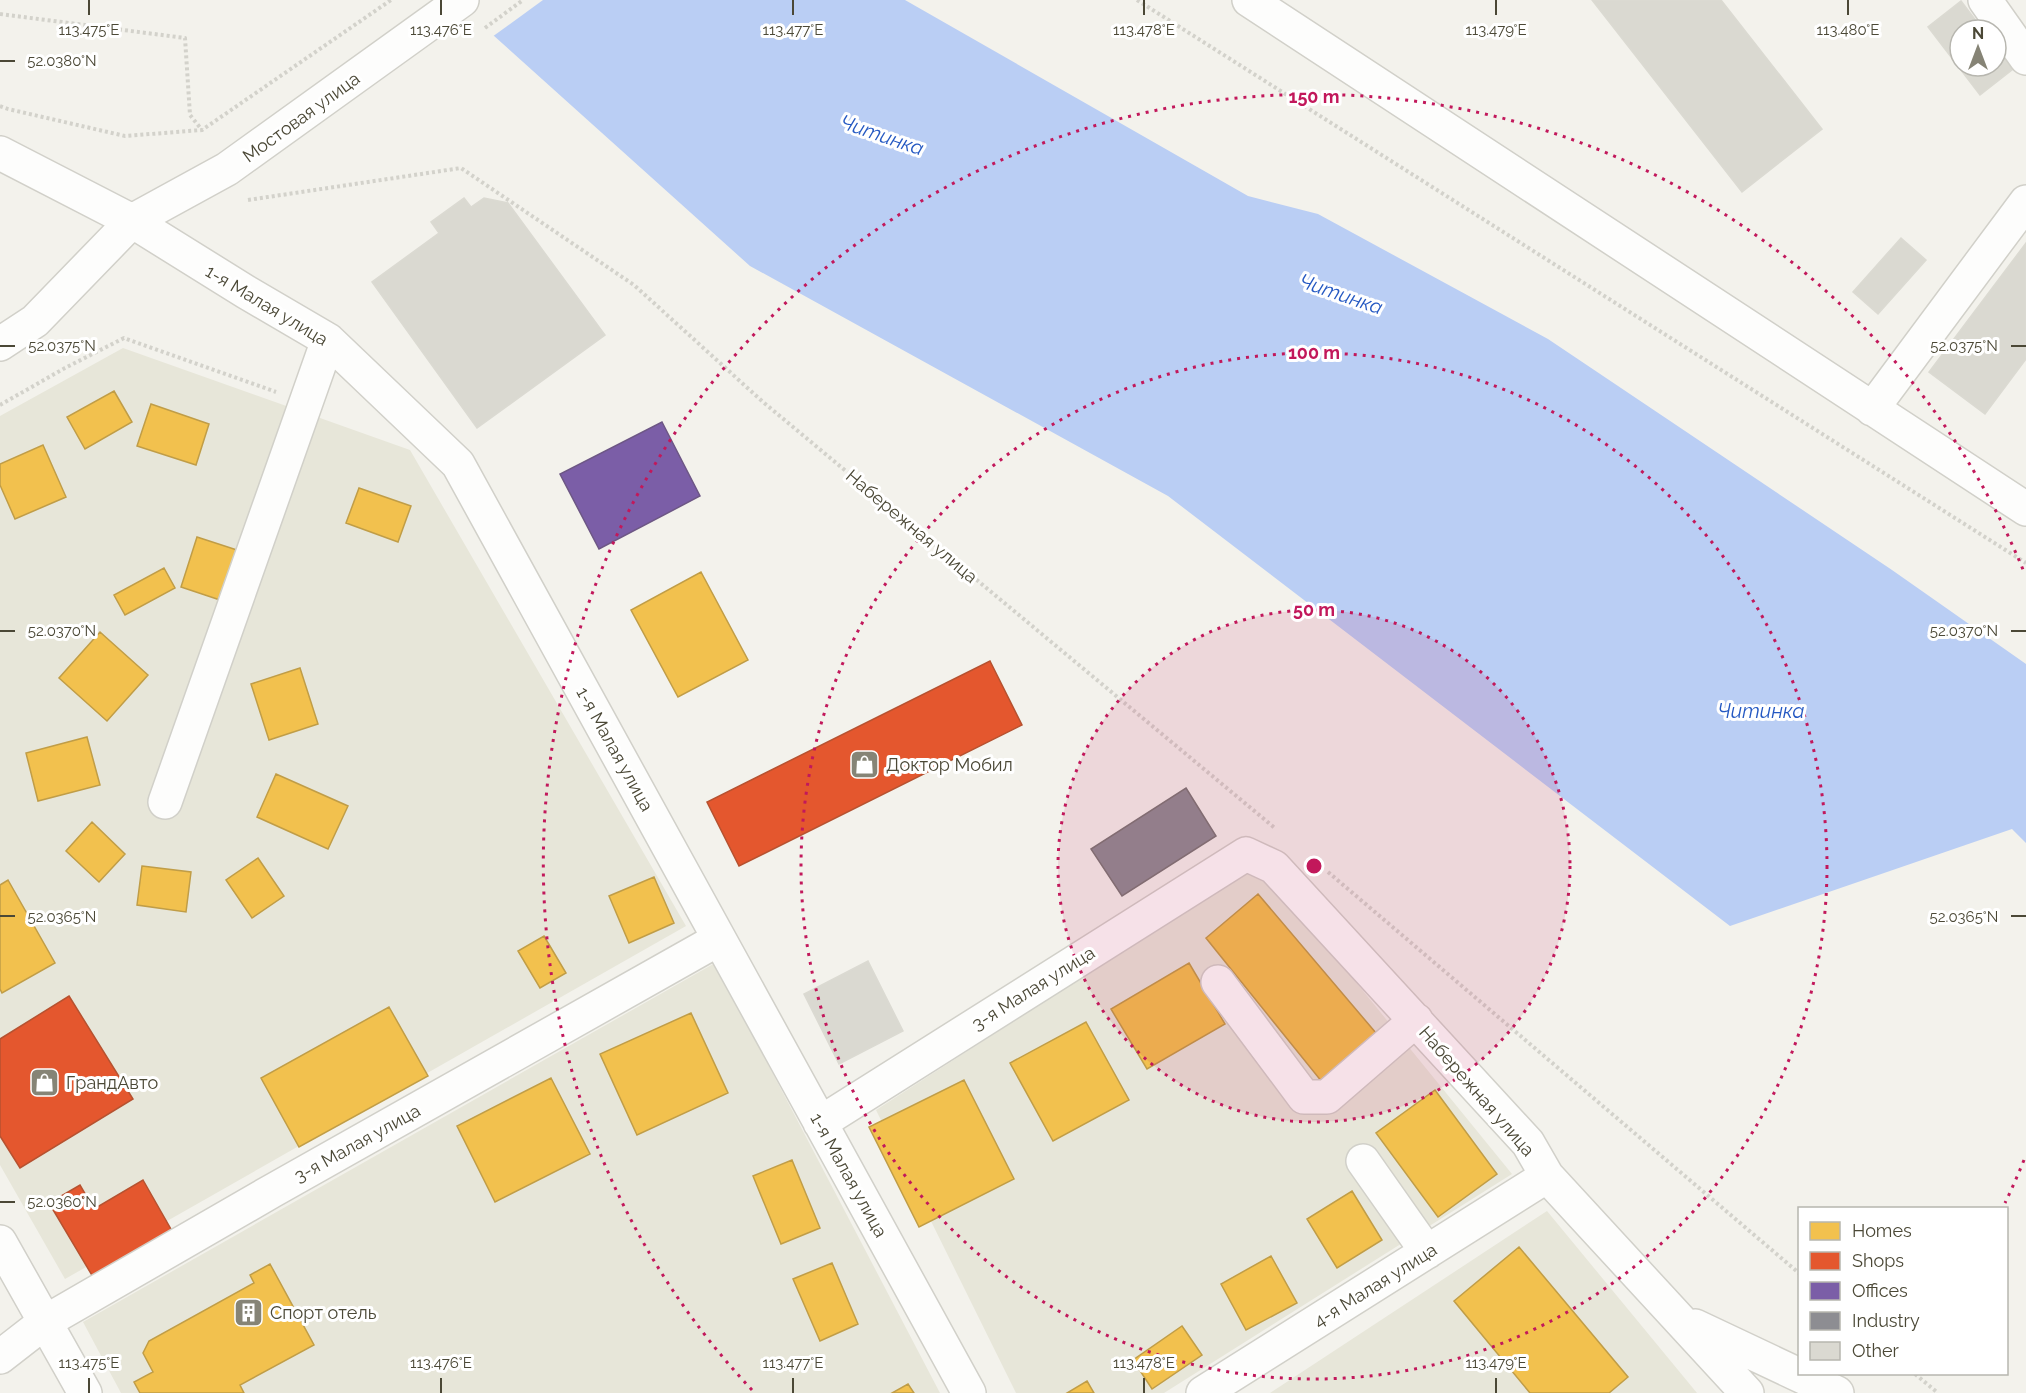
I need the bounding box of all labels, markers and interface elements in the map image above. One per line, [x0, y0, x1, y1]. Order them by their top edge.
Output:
north arrow [1948, 18, 2008, 78]
text: 113.475°E [59, 21, 119, 39]
text: 113.476°E [410, 21, 472, 39]
text: 113.477°E [763, 21, 823, 39]
text: 113.478°E [1113, 21, 1175, 39]
text: 113.479°E [1465, 21, 1527, 39]
text: 113.480°E [1817, 21, 1879, 39]
text: N [1972, 24, 1984, 43]
text: 52.0380°N [27, 52, 97, 70]
street label: Мостовая улица [238, 68, 364, 166]
text: 150 m [1289, 86, 1340, 107]
water label: Читинка [837, 110, 927, 161]
street label: 1-я Малая улица [202, 260, 332, 350]
water label: Читинка [1296, 269, 1386, 320]
text: 52.0375°N [28, 337, 96, 355]
text: 52.0375°N [1930, 337, 1998, 355]
text: 100 m [1288, 342, 1340, 363]
street label: Набережная улица [842, 465, 982, 587]
text: 50 m [1293, 599, 1335, 620]
text: 52.0370°N [28, 622, 96, 640]
text: 52.0370°N [1930, 622, 1998, 640]
street label: 1-я Малая улица [572, 683, 658, 815]
water label: Читинка [1718, 699, 1804, 723]
shop icon: Доктор Мобил [849, 748, 881, 780]
place label: Доктор Мобил [886, 754, 1013, 775]
centre of rings [1304, 856, 1324, 876]
text: 52.0365°N [28, 908, 96, 926]
text: 52.0365°N [1930, 908, 1998, 926]
street label: 3-я Малая улица [968, 942, 1098, 1034]
street label: Набережная улица [1415, 1022, 1539, 1160]
shop icon: ГрандАвто [29, 1066, 61, 1098]
place label: ГрандАвто [66, 1072, 159, 1093]
street label: 3-я Малая улица [290, 1100, 424, 1186]
street label: 1-я Малая улица [806, 1109, 892, 1241]
text: 52.0360°N [27, 1193, 97, 1211]
legend [1798, 1207, 2008, 1375]
text: Homes [1852, 1220, 1912, 1241]
street label: 4-я Малая улица [1310, 1239, 1440, 1331]
text: Shops [1852, 1250, 1904, 1271]
text: Offices [1852, 1280, 1908, 1301]
building icon: Спорт отель [233, 1296, 265, 1328]
place label: Спорт отель [270, 1302, 377, 1323]
text: Industry [1852, 1310, 1920, 1331]
text: Other [1852, 1340, 1900, 1361]
text: 113.475°E [59, 1354, 119, 1372]
text: 113.476°E [410, 1354, 472, 1372]
text: 113.477°E [763, 1354, 823, 1372]
text: 113.478°E [1113, 1354, 1175, 1372]
text: 113.479°E [1465, 1354, 1527, 1372]

